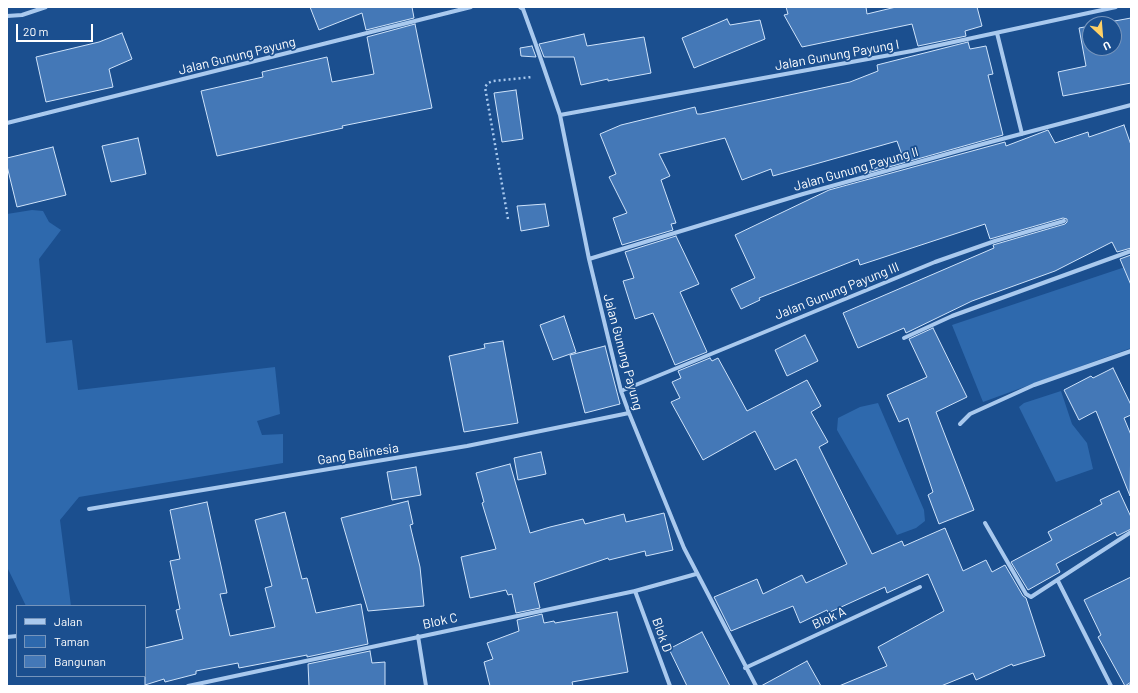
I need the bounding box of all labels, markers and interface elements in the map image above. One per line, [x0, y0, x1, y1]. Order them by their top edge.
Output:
scale bar [18, 16, 95, 42]
north arrow [1082, 16, 1122, 56]
text: 20 m [23, 24, 49, 38]
street label: Jalan Gunung Payung [177, 34, 297, 78]
street label: Jalan Gunung Payung I [774, 36, 900, 74]
text: U [1101, 39, 1113, 54]
street label: Jalan Gunung Payung II [792, 144, 920, 194]
street label: Jalan Gunung Payung III [773, 259, 901, 323]
street label: Jalan Gunung Payung [600, 292, 646, 412]
street label: Gang Balinesia [316, 440, 400, 468]
street label: Blok A [810, 603, 848, 633]
legend [16, 605, 146, 677]
street label: Blok C [421, 610, 459, 632]
text: Jalan [54, 614, 82, 628]
street label: Blok D [649, 616, 675, 654]
text: Taman [54, 634, 89, 648]
text: Bangunan [54, 654, 106, 668]

